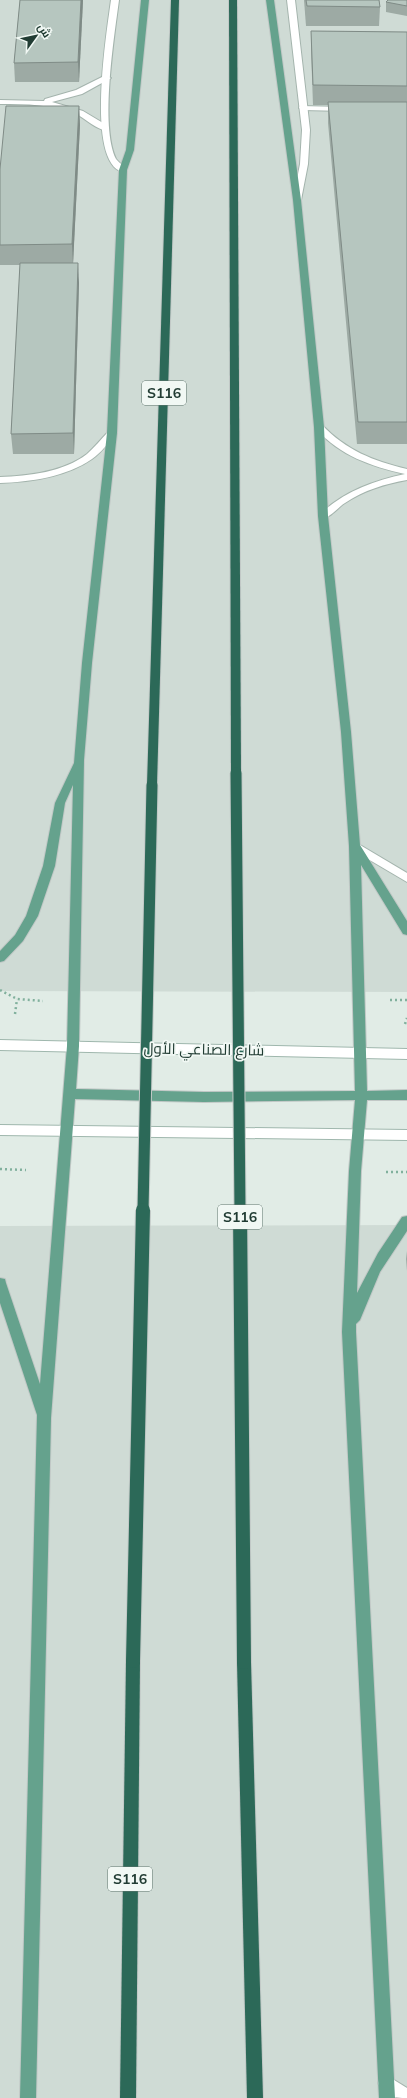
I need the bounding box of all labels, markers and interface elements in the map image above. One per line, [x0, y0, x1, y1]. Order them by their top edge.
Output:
north arrow [16, 16, 56, 56]
text: ش [35, 21, 54, 40]
road number: S116 [142, 381, 186, 405]
street label: شارع الصناعي الأول [143, 1038, 265, 1063]
road number: S116 [218, 1205, 262, 1229]
road number: S116 [108, 1867, 152, 1891]

